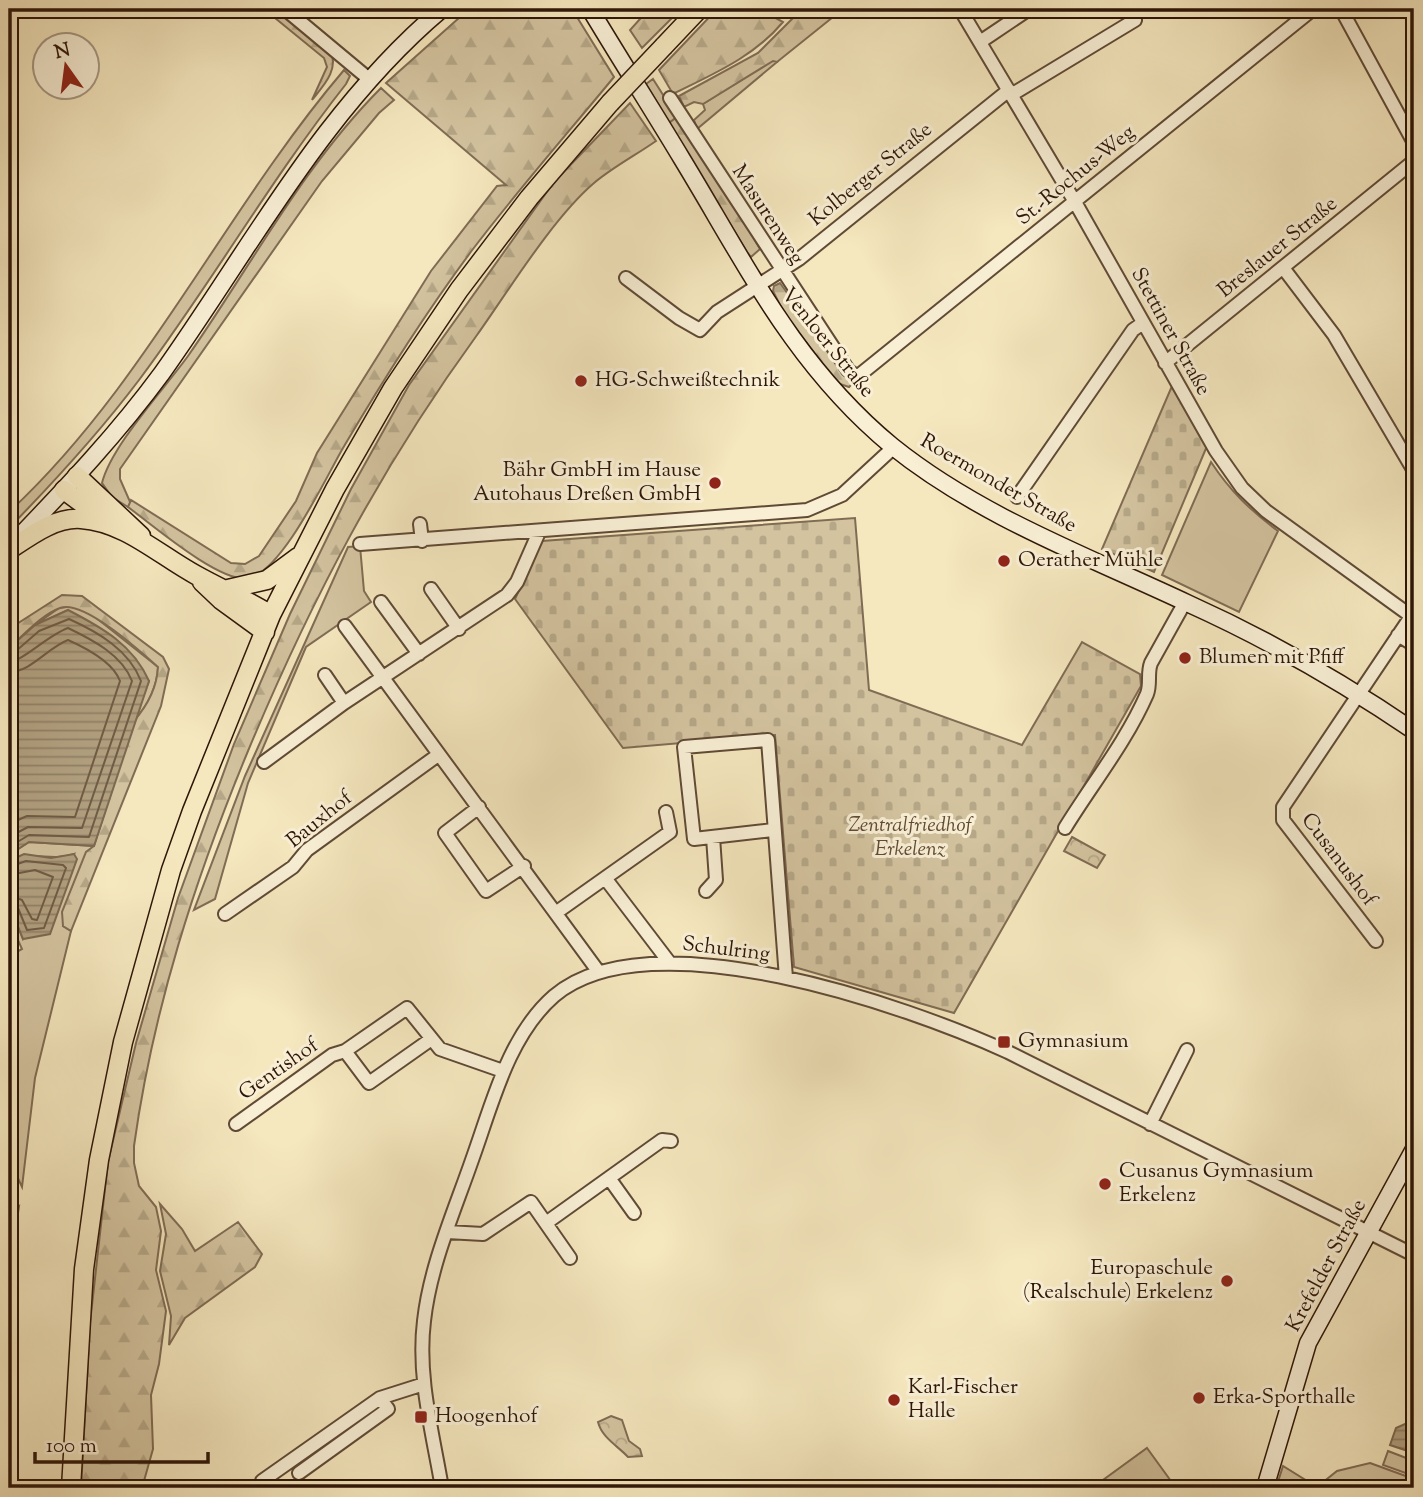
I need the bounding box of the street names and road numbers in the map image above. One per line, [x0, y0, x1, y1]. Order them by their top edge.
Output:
street label: Kolberger Straße [803, 116, 939, 234]
street label: St.-Rochus-Weg [1010, 119, 1142, 233]
street label: Masurenweg [723, 159, 811, 271]
street label: Breslauer Straße [1212, 190, 1344, 306]
street label: Stettiner Straße [1122, 263, 1218, 401]
street label: Venloer Straße [773, 281, 881, 405]
street label: Roermonder Straße [914, 427, 1082, 541]
street label: Bauxhof [281, 783, 361, 856]
street label: Cusanushof [1293, 807, 1384, 914]
street label: Schulring [680, 930, 772, 970]
street label: Gentishof [233, 1030, 326, 1109]
street label: Krefelder Straße [1279, 1194, 1375, 1338]

